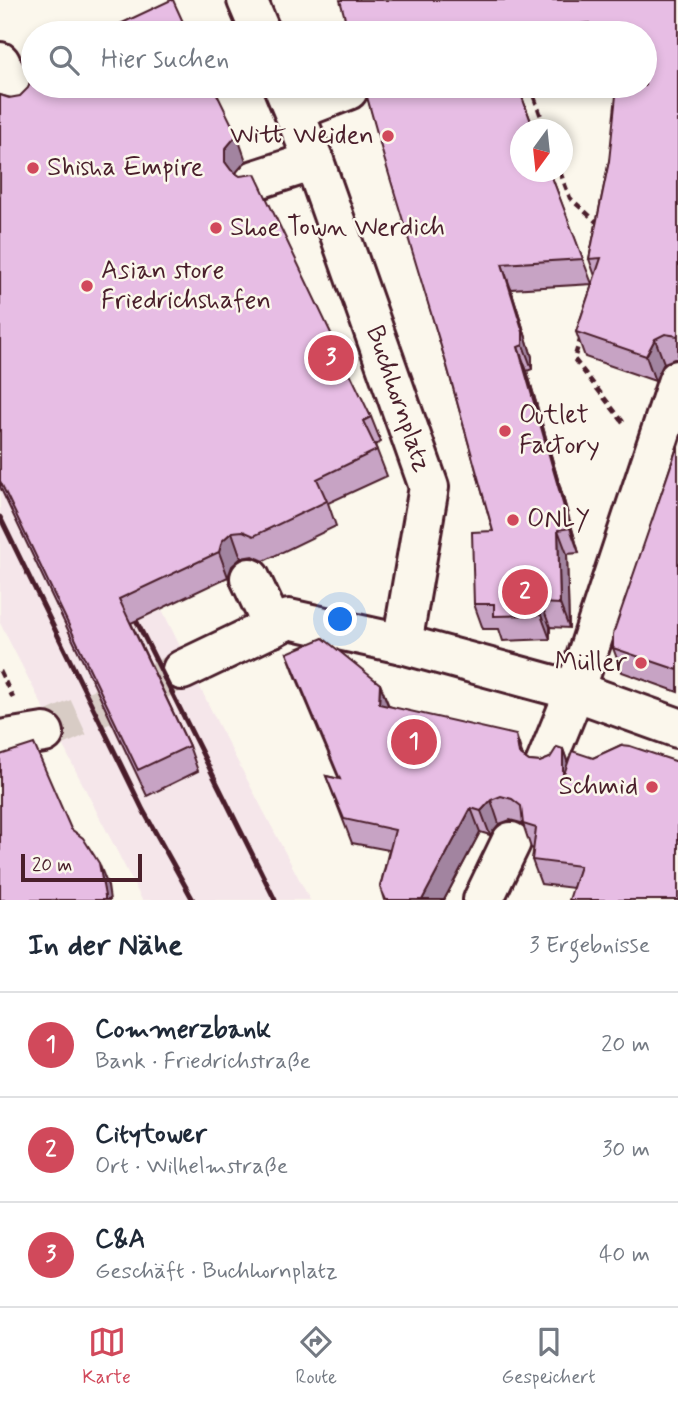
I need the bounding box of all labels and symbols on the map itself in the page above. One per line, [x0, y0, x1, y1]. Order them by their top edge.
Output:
place label: Witt Weiden [230, 119, 374, 153]
north arrow [510, 119, 573, 182]
marker: Witt Weiden [380, 128, 396, 144]
place label: Shisha Empire [47, 151, 204, 185]
marker: Shisha Empire [25, 160, 41, 176]
place label: Shoe Town Werdich [230, 211, 445, 245]
marker: Shoe Town Werdich [208, 220, 224, 236]
place label: Asian store Friedrichshafen [101, 254, 271, 318]
marker: Asian store Friedrichshafen [79, 278, 95, 294]
street label: Buchhornplatz [357, 321, 439, 477]
pin: 3 [308, 332, 354, 384]
place label: Outlet Factory [519, 399, 600, 463]
marker: Outlet Factory [497, 423, 513, 439]
place label: ONLY [527, 503, 590, 537]
marker: ONLY [505, 512, 521, 528]
pin: 2 [502, 566, 548, 618]
your location [323, 602, 357, 636]
place label: Müller [555, 646, 628, 680]
marker: Müller [633, 655, 649, 671]
pin: 1 [391, 716, 437, 768]
place label: Schmid [558, 770, 638, 804]
marker: Schmid [644, 779, 660, 795]
scale bar [21, 851, 142, 883]

